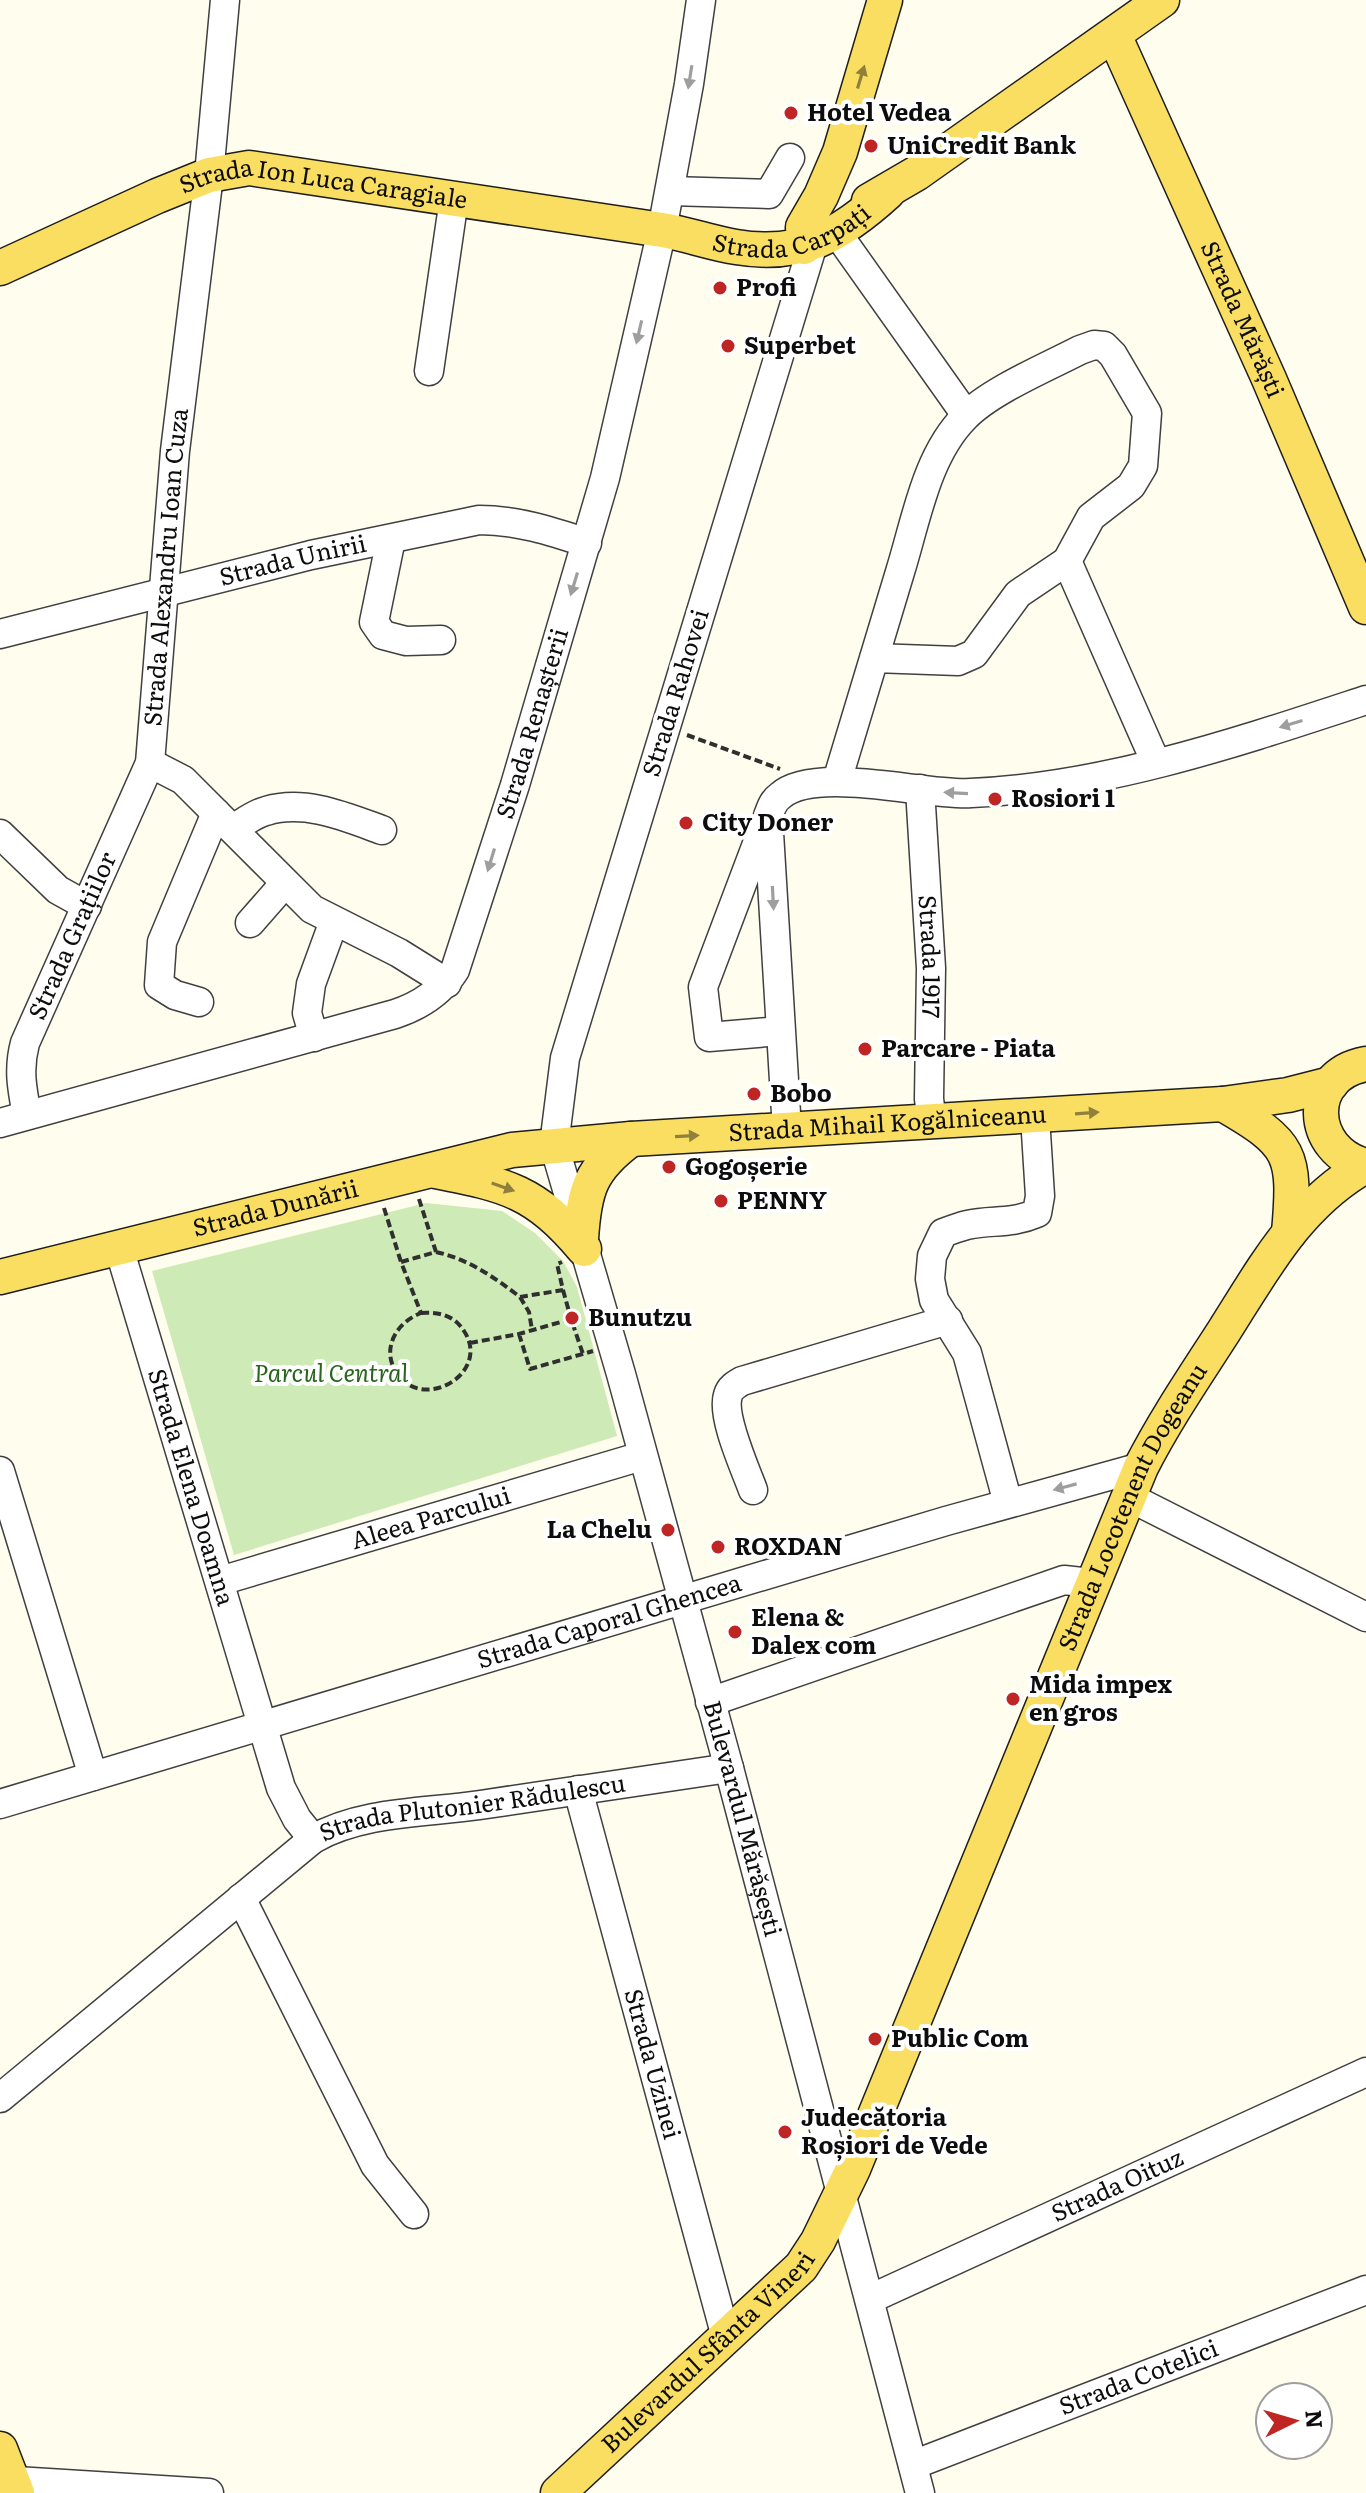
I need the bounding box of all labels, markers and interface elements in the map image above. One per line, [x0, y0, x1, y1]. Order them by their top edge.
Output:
one-way arrow [683, 65, 696, 90]
one-way arrow [855, 65, 868, 89]
place label: Hotel Vedea [807, 93, 952, 128]
marker: Hotel Vedea [782, 104, 800, 122]
place label: UniCredit Bank [887, 126, 1077, 161]
marker: UniCredit Bank [862, 137, 880, 155]
street label: Strada Ion Luca Caragiale [173, 148, 470, 216]
street label: Strada Carpați [709, 194, 877, 265]
street label: Strada Mărăști [1194, 234, 1295, 402]
place label: Profi [736, 268, 797, 303]
marker: Profi [711, 279, 729, 297]
one-way arrow [632, 320, 644, 345]
place label: Superbet [744, 326, 856, 361]
marker: Superbet [719, 337, 737, 355]
street label: Strada Alexandru Ioan Cuza [133, 406, 195, 727]
street label: Strada Unirii [215, 524, 369, 593]
one-way arrow [567, 572, 580, 596]
street label: Strada Rahovei [632, 604, 716, 780]
street label: Strada Renașterii [485, 623, 575, 823]
one-way arrow [1279, 719, 1303, 731]
place label: Rosiori 1 [1011, 779, 1115, 814]
one-way arrow [943, 786, 968, 799]
marker: Rosiori 1 [986, 790, 1004, 808]
place label: City Doner [702, 803, 833, 838]
marker: City Doner [677, 814, 695, 832]
street label: Strada Grațiilor [18, 845, 123, 1024]
one-way arrow [485, 848, 497, 872]
one-way arrow [766, 886, 779, 911]
street label: Strada 1917 [912, 894, 951, 1019]
place label: Parcare - Piata [881, 1029, 1056, 1064]
marker: Parcare - Piata [856, 1040, 874, 1058]
place label: Bobo [770, 1074, 832, 1109]
marker: Bobo [745, 1085, 763, 1103]
street label: Strada Mihail Kogălniceanu [727, 1094, 1047, 1148]
one-way arrow [1075, 1106, 1100, 1119]
one-way arrow [675, 1129, 700, 1142]
place label: Gogoșerie [685, 1147, 808, 1183]
marker: Gogoșerie [660, 1158, 678, 1176]
street label: Strada Dunării [189, 1169, 362, 1244]
one-way arrow [492, 1181, 516, 1193]
place label: PENNY [737, 1181, 827, 1216]
marker: PENNY [712, 1192, 730, 1210]
place label: Bunutzu [588, 1298, 692, 1333]
marker: Bunutzu [563, 1309, 581, 1327]
park label: Parcul Central [254, 1354, 408, 1389]
street label: Strada Locotenent Dogeanu [1048, 1355, 1214, 1655]
street label: Strada Elena Doamna [141, 1364, 245, 1610]
street label: Aleea Parcului [346, 1476, 514, 1556]
one-way arrow [1053, 1482, 1078, 1494]
place label: La Chelu [546, 1510, 652, 1545]
marker: La Chelu [659, 1521, 677, 1539]
place label: ROXDAN [734, 1527, 843, 1562]
marker: ROXDAN [709, 1538, 727, 1556]
street label: Strada Caporal Ghencea [472, 1563, 745, 1675]
place label: Elena & Dalex com [751, 1598, 876, 1661]
marker: Elena & Dalex com [726, 1623, 744, 1641]
place label: Mida impex en gros [1029, 1665, 1172, 1728]
marker: Mida impex en gros [1004, 1690, 1022, 1708]
street label: Bulevardul Mărășești [696, 1696, 793, 1940]
street label: Strada Plutonier Rădulescu [313, 1764, 628, 1848]
street label: Strada Uzinei [618, 1984, 692, 2143]
place label: Public Com [891, 2019, 1029, 2054]
marker: Public Com [866, 2030, 884, 2048]
place label: Judecătoria Roșiori de Vede [801, 2098, 988, 2162]
marker: Judecătoria Roșiori de Vede [776, 2123, 794, 2141]
street label: Strada Oituz [1045, 2138, 1188, 2229]
street label: Bulevardul Sfânta Vineri [592, 2243, 822, 2460]
street label: Strada Cotelici [1053, 2329, 1223, 2422]
north arrow [1254, 2381, 1334, 2461]
text: N [1298, 2408, 1333, 2430]

